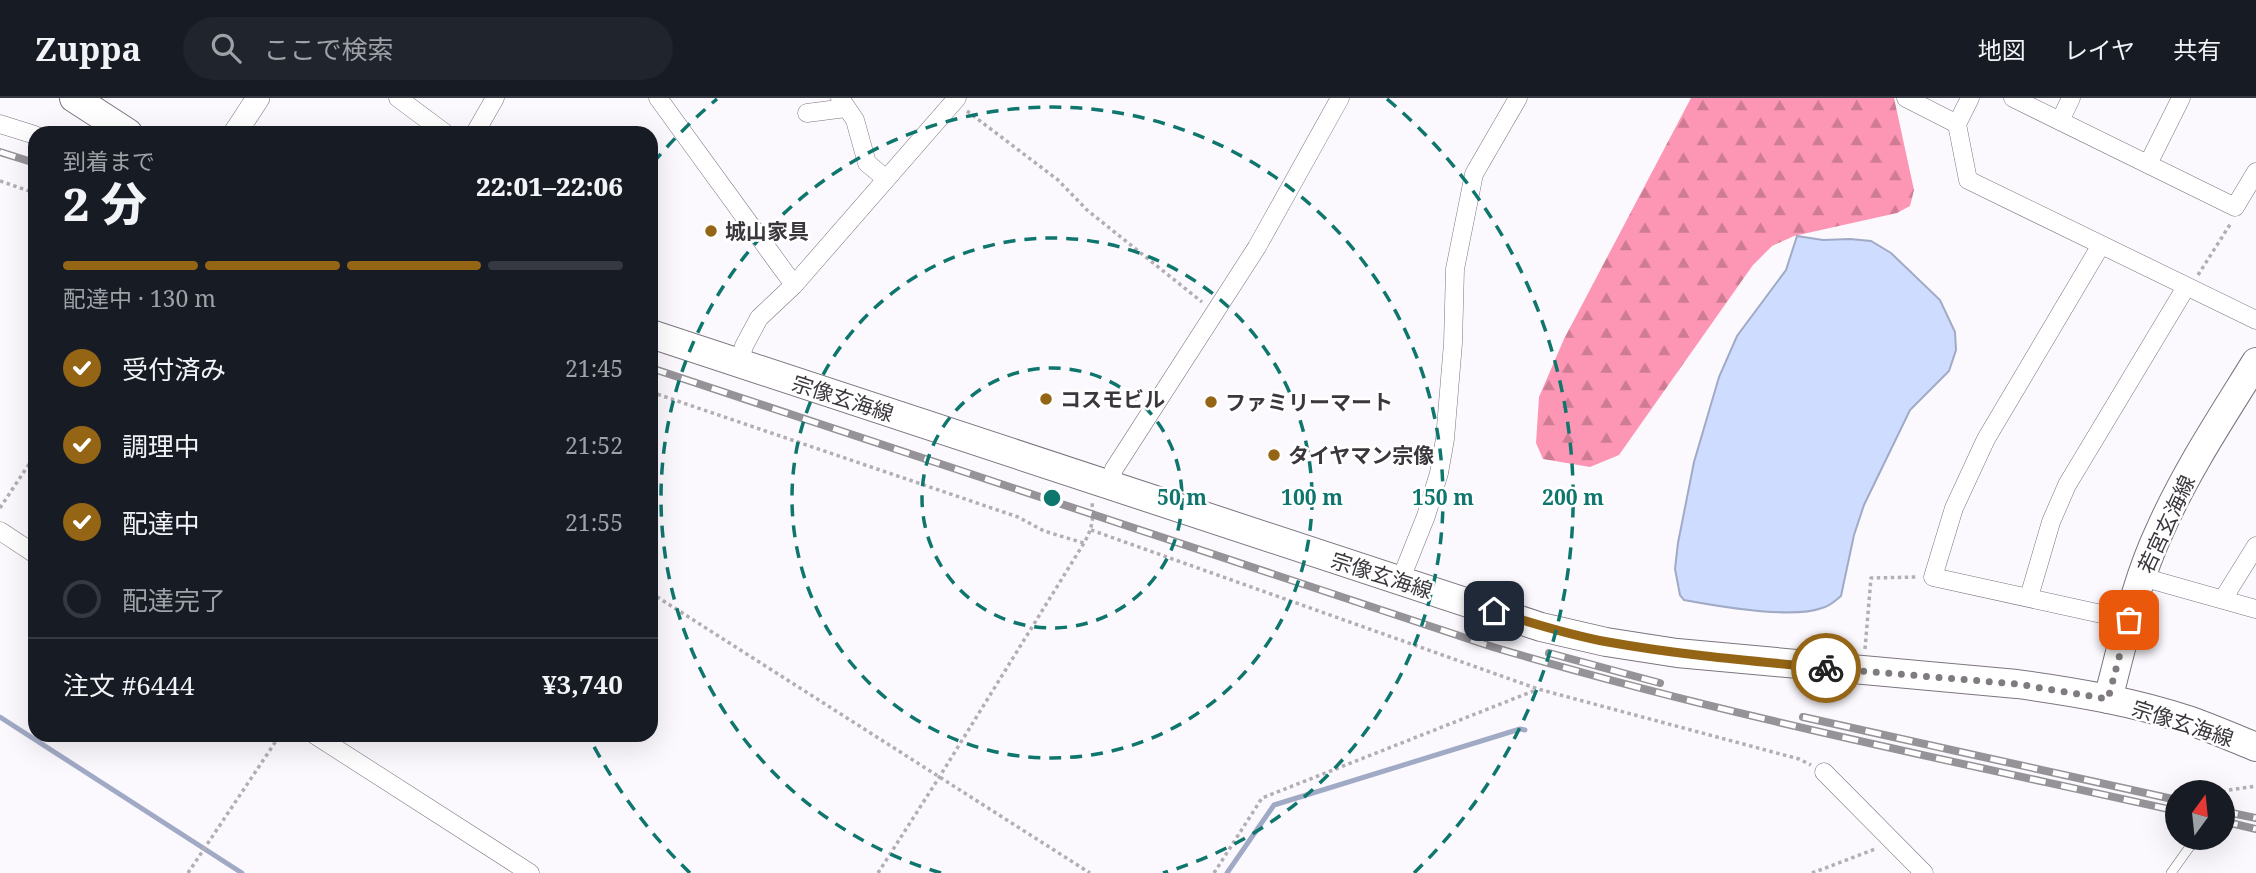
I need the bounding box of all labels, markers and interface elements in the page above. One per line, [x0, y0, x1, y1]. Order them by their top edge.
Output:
search box [183, 17, 673, 80]
text: Zuppa [35, 26, 141, 71]
icon: search [207, 29, 245, 67]
text: ここで検索 [263, 31, 393, 67]
text: 地図 [1978, 33, 2026, 66]
text: レイヤ [2064, 33, 2135, 66]
text: 共有 [2173, 33, 2221, 66]
text: 到着まで [63, 145, 155, 177]
text: 22:01–22:06 [476, 168, 623, 204]
text: 2 分 [63, 172, 147, 234]
place label: 城山家具 [725, 217, 809, 245]
marker: 城山家具 [703, 223, 719, 239]
text: 配達中 · 130 m [63, 282, 216, 314]
icon: check [63, 349, 101, 387]
text: 受付済み [122, 351, 226, 387]
text: 21:45 [565, 352, 623, 384]
street label: 宗像玄海線 [789, 368, 897, 428]
place label: コスモビル [1060, 385, 1165, 413]
place label: ファミリーマート [1225, 388, 1393, 416]
marker: コスモビル [1038, 391, 1054, 407]
marker: ファミリーマート [1203, 394, 1219, 410]
icon: check [63, 426, 101, 464]
text: 調理中 [122, 428, 200, 464]
text: 21:52 [565, 429, 623, 461]
place label: タイヤマン宗像 [1288, 441, 1434, 469]
marker: タイヤマン宗像 [1266, 447, 1282, 463]
street label: 若宮玄海線 [2131, 471, 2201, 577]
text: 50 m [1157, 483, 1207, 511]
text: 100 m [1281, 483, 1343, 511]
text: 150 m [1412, 483, 1474, 511]
text: 200 m [1542, 483, 1604, 511]
centre of rings [1040, 486, 1064, 510]
icon: check [63, 503, 101, 541]
text: 配達中 [122, 505, 200, 541]
text: 21:55 [565, 506, 623, 538]
street label: 宗像玄海線 [1328, 545, 1436, 605]
pin [1464, 581, 1524, 641]
text: 配達完了 [122, 582, 226, 618]
pin [2099, 590, 2159, 650]
icon: home [1475, 592, 1513, 630]
icon: bag [2110, 601, 2148, 639]
courier [1791, 633, 1861, 703]
icon: bike [1807, 649, 1845, 687]
text: ¥3,740 [542, 666, 623, 702]
text: 注文 #6444 [63, 667, 194, 703]
street label: 宗像玄海線 [2129, 693, 2237, 753]
north arrow [2165, 780, 2235, 850]
map controls [2165, 780, 2235, 850]

